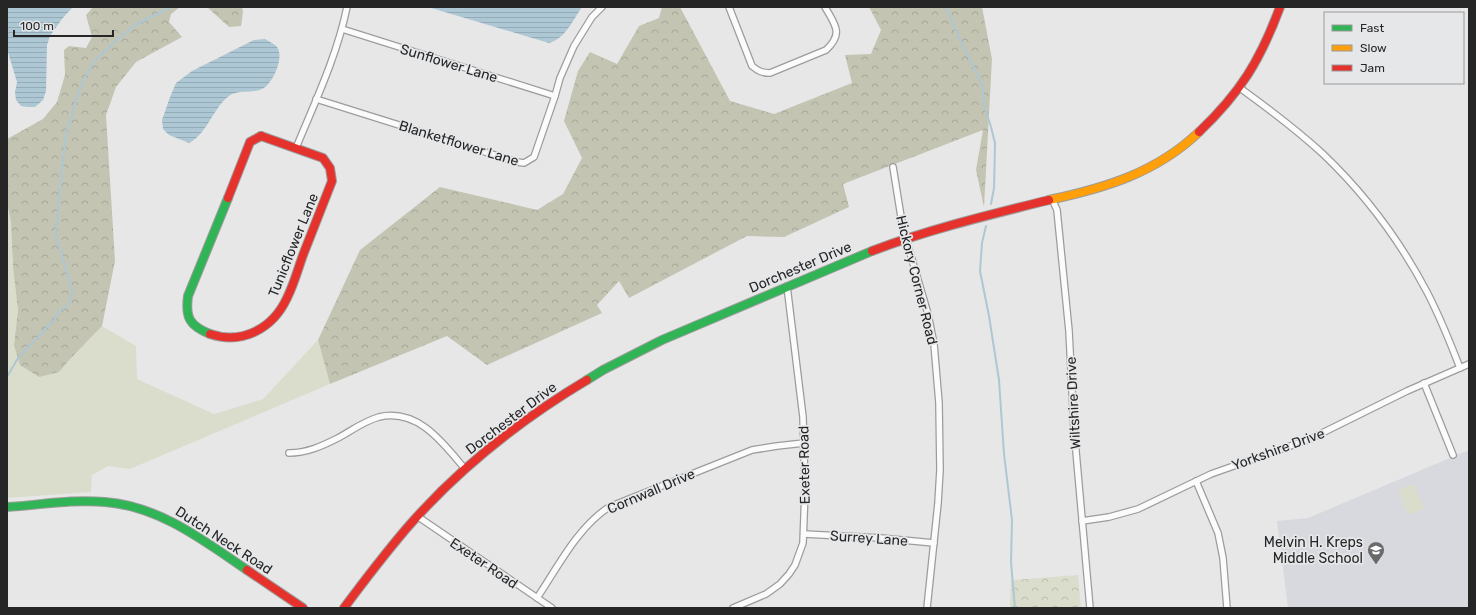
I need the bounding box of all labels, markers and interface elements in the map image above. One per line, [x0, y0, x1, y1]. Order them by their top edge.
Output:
scale bar [14, 12, 113, 38]
legend [1324, 12, 1464, 84]
text: 100 m [20, 19, 54, 33]
text: Fast [1360, 21, 1384, 35]
street label: Sunflower Lane [398, 41, 500, 86]
text: Slow [1360, 41, 1387, 55]
text: Jam [1360, 61, 1385, 75]
street label: Blanketflower Lane [397, 117, 521, 170]
street label: Tunicflower Lane [265, 191, 322, 300]
street label: Hickory Corner Road [892, 214, 941, 347]
street label: Dorchester Drive [746, 238, 854, 297]
street label: Wiltshire Drive [1063, 356, 1084, 450]
street label: Dorchester Drive [462, 379, 560, 458]
street label: Yorkshire Drive [1229, 425, 1327, 474]
street label: Exeter Road [795, 426, 814, 504]
street label: Cornwall Drive [605, 465, 698, 518]
street label: Dutch Neck Road [172, 503, 275, 578]
street label: Surrey Lane [829, 527, 909, 550]
street label: Exeter Road [446, 534, 521, 592]
place label: Melvin H. Kreps Middle School [1264, 534, 1363, 567]
school or university icon: Melvin H. Kreps Middle School [1366, 540, 1386, 565]

